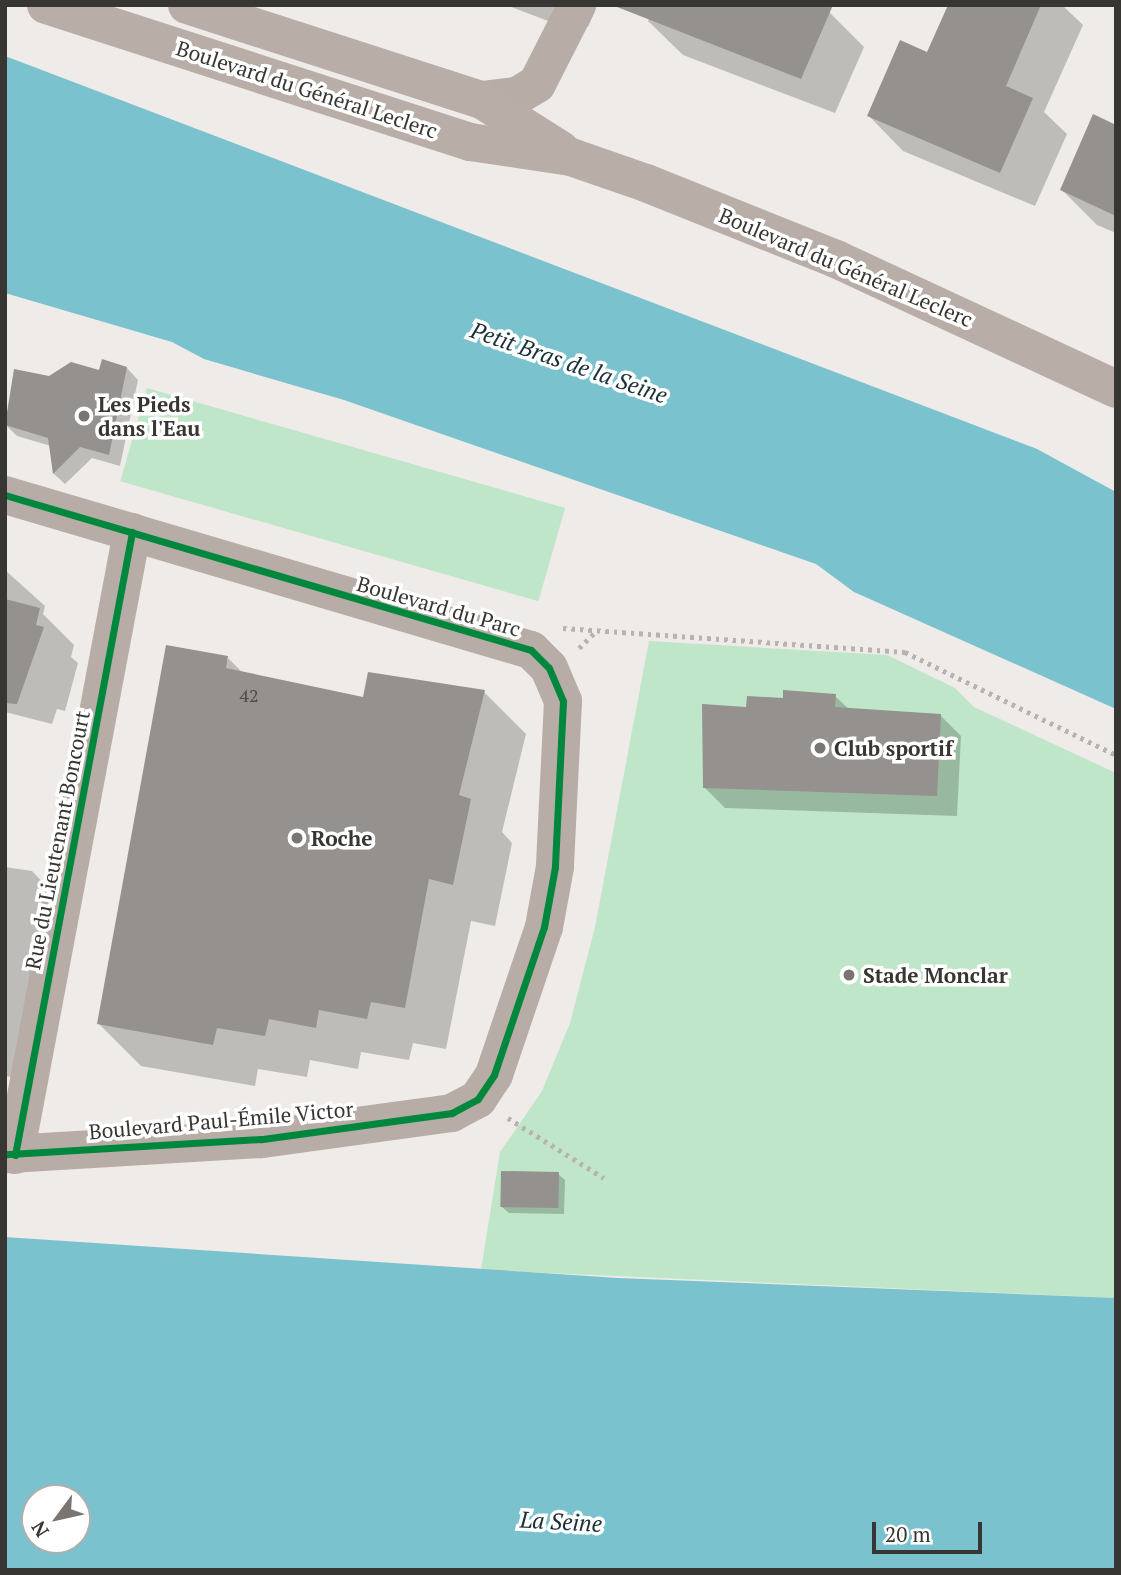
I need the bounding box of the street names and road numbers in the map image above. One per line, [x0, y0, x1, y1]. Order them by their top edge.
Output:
street label: Boulevard du Général Leclerc [173, 35, 441, 143]
street label: Boulevard du Général Leclerc [716, 202, 976, 332]
street label: Boulevard du Parc [354, 571, 524, 641]
street label: Rue du Lieutenant Boncourt [20, 708, 94, 972]
street label: Boulevard Paul-Émile Victor [87, 1096, 355, 1144]

